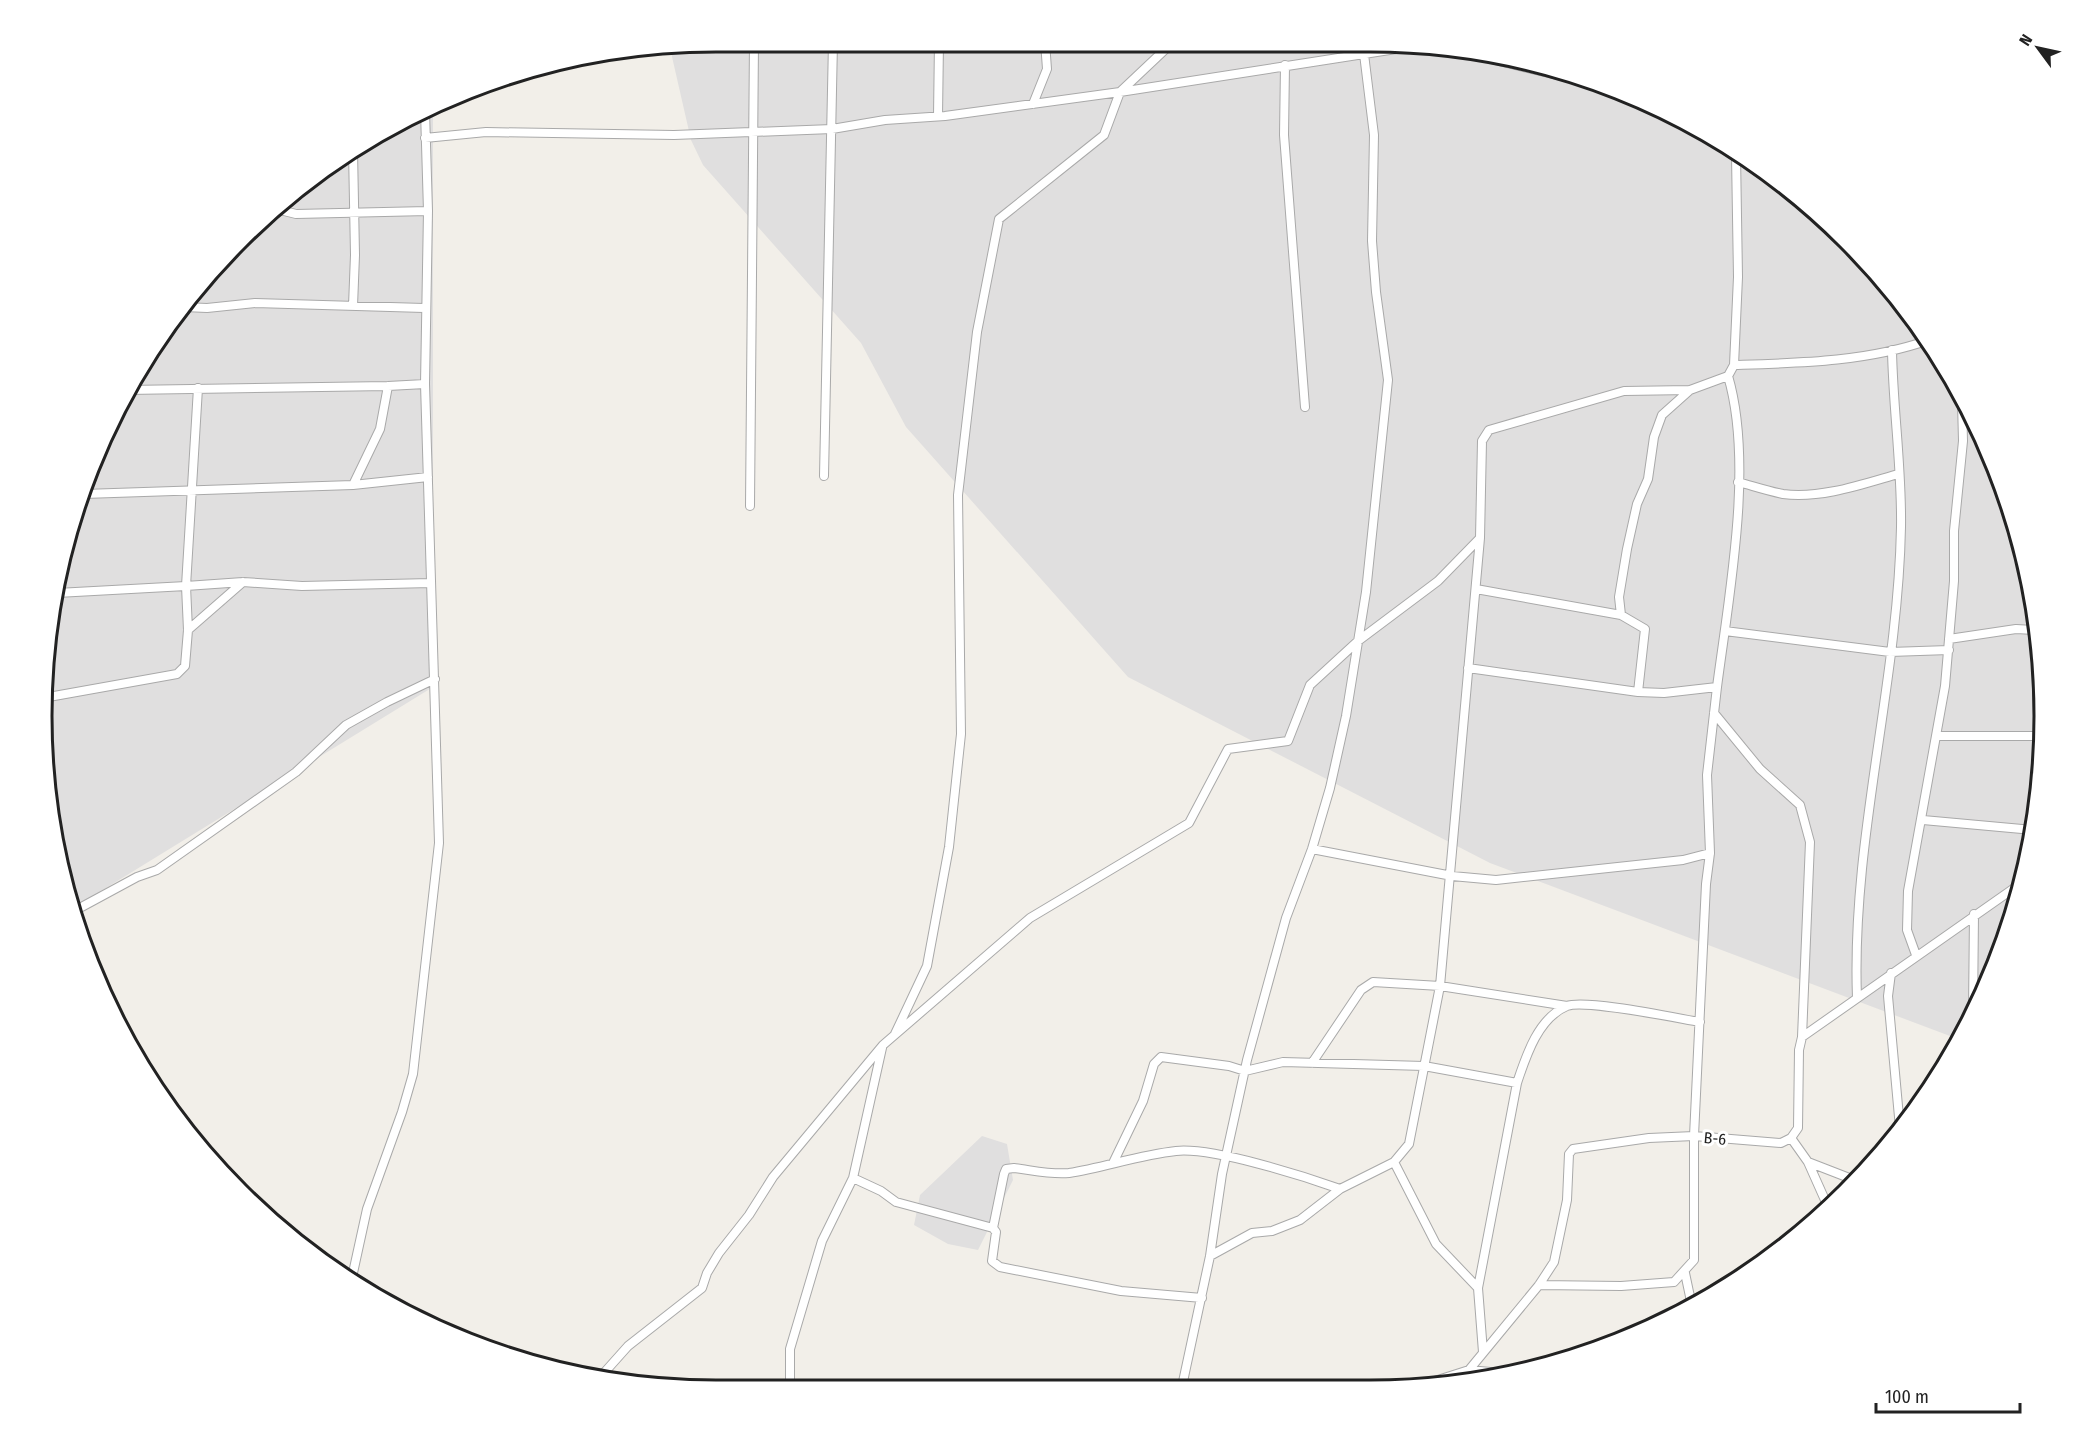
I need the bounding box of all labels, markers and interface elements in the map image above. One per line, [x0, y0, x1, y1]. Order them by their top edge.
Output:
north arrow [2008, 18, 2068, 78]
text: N [2015, 31, 2036, 49]
street label: B-6 [1703, 1128, 1727, 1149]
scale bar [1876, 1376, 2020, 1414]
text: 100 m [1885, 1386, 1929, 1408]

